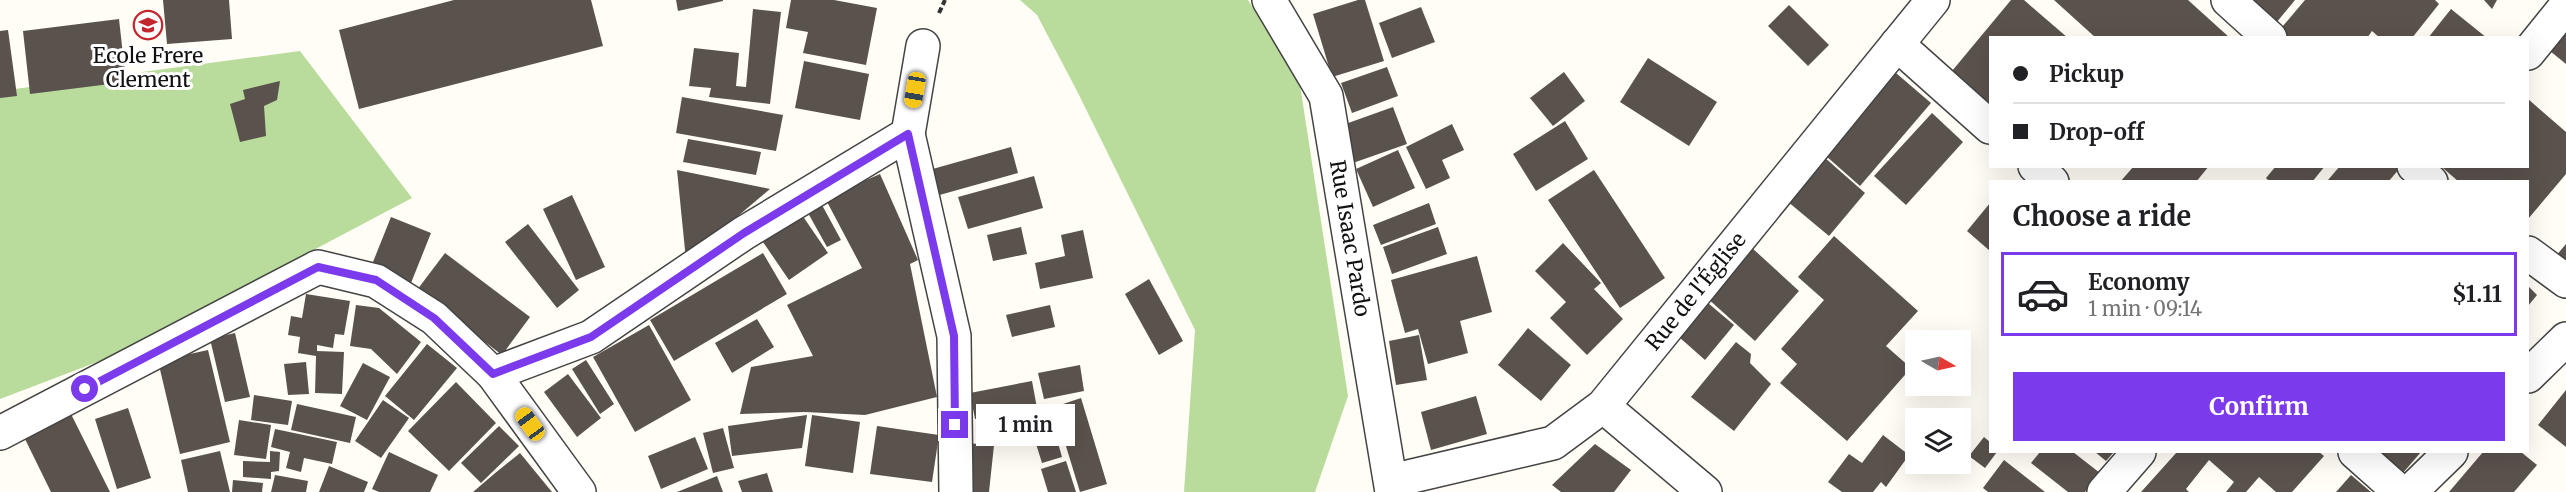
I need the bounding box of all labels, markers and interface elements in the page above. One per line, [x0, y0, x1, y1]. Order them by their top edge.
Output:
school or university icon: Ecole Frere Clement [132, 9, 164, 41]
place label: Ecole Frere Clement [93, 42, 203, 93]
text: Pickup [2049, 60, 2124, 88]
car [903, 71, 927, 109]
text: Drop-off [2049, 118, 2144, 146]
street label: Rue Isaac Pardo [1324, 158, 1377, 319]
text: Choose a ride [2013, 199, 2191, 233]
street label: Rue de l'Église [1640, 227, 1752, 356]
icon: car [2016, 267, 2070, 321]
text: Economy [2088, 268, 2189, 296]
text: $1.11 [2452, 280, 2502, 308]
text: 1 min · 09:14 [2088, 296, 2202, 321]
north arrow [1905, 330, 1971, 396]
map controls [1905, 330, 1971, 474]
button: Confirm [2013, 372, 2505, 441]
route start [71, 375, 98, 402]
car [512, 404, 548, 444]
callout: 1 min [976, 404, 1075, 446]
button: layers [1905, 408, 1971, 474]
route end [941, 411, 968, 438]
text: 1 min [998, 412, 1053, 437]

